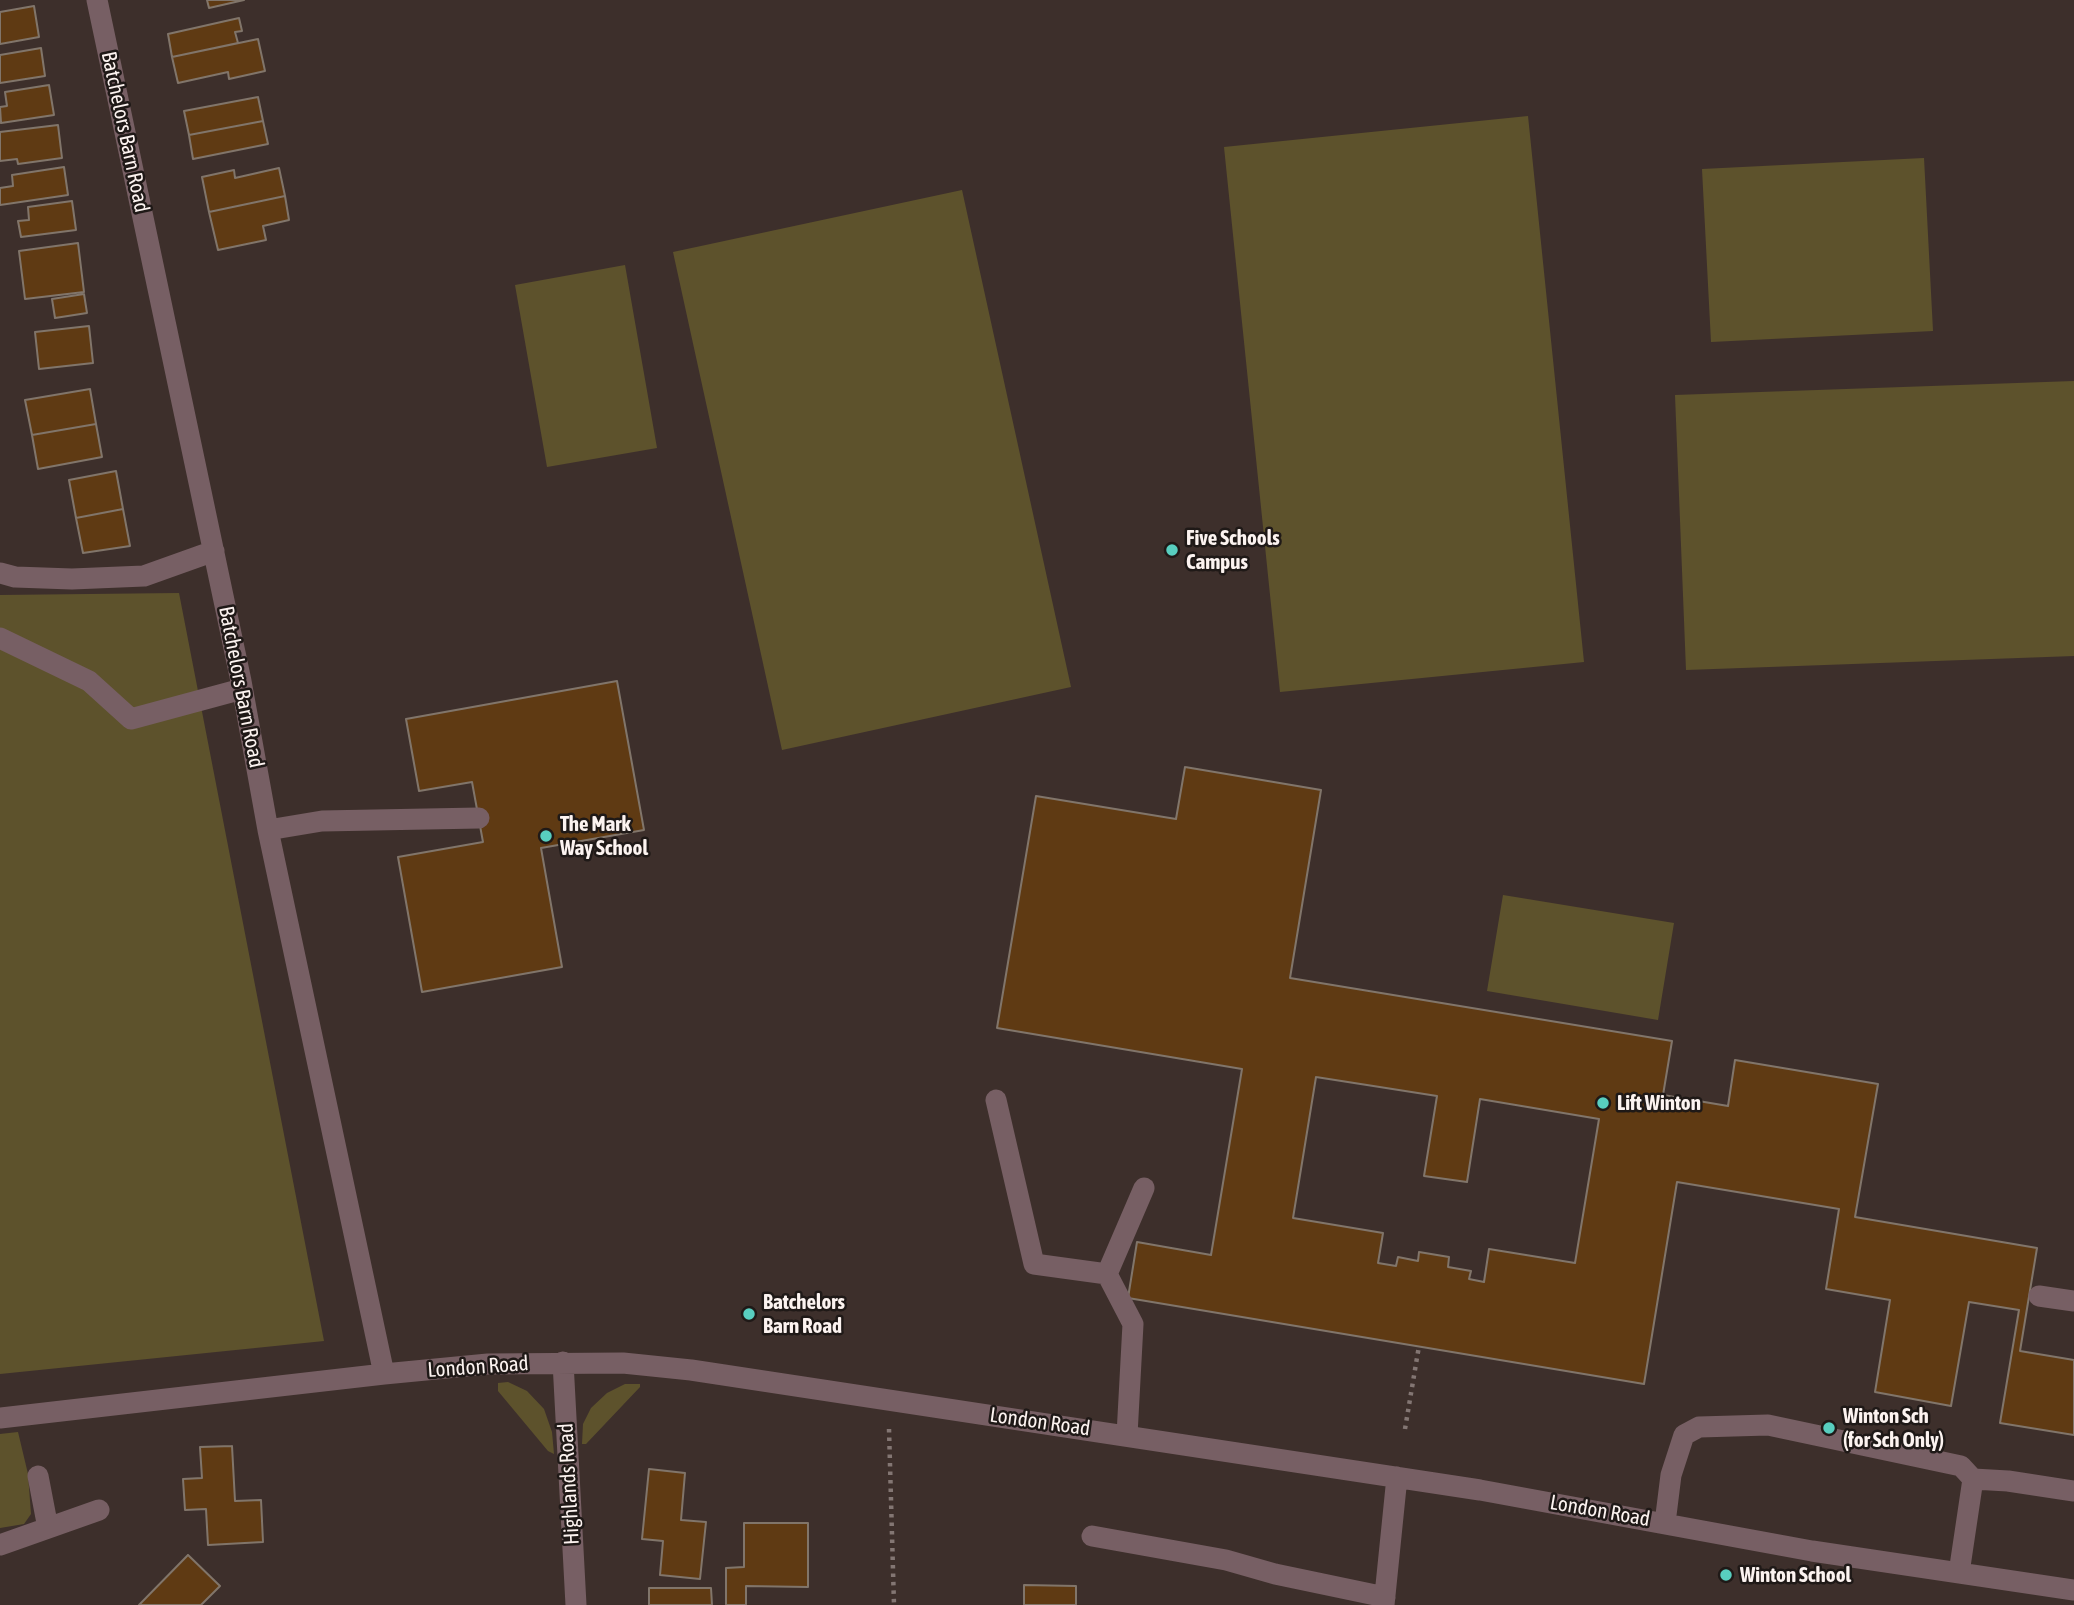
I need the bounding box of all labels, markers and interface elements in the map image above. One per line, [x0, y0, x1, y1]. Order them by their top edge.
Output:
street label: Batchelors Barn Road [96, 49, 154, 215]
place label: Five Schools Campus [1186, 525, 1280, 575]
marker: Five Schools Campus [1164, 542, 1180, 558]
street label: Batchelors Barn Road [213, 604, 269, 770]
place label: The Mark Way School [560, 811, 648, 861]
marker: The Mark Way School [538, 828, 554, 844]
place label: Lift Winton [1617, 1090, 1701, 1116]
marker: Lift Winton [1595, 1095, 1611, 1111]
place label: Batchelors Barn Road [763, 1289, 845, 1339]
marker: Batchelors Barn Road [741, 1306, 757, 1322]
street label: London Road [427, 1351, 529, 1383]
street label: London Road [988, 1402, 1092, 1442]
place label: Winton Sch (for Sch Only) [1843, 1403, 1944, 1453]
marker: Winton Sch (for Sch Only) [1821, 1420, 1837, 1436]
street label: Highlands Road [553, 1422, 585, 1546]
street label: London Road [1548, 1490, 1652, 1532]
place label: Winton School [1740, 1562, 1851, 1588]
marker: Winton School [1718, 1567, 1734, 1583]

